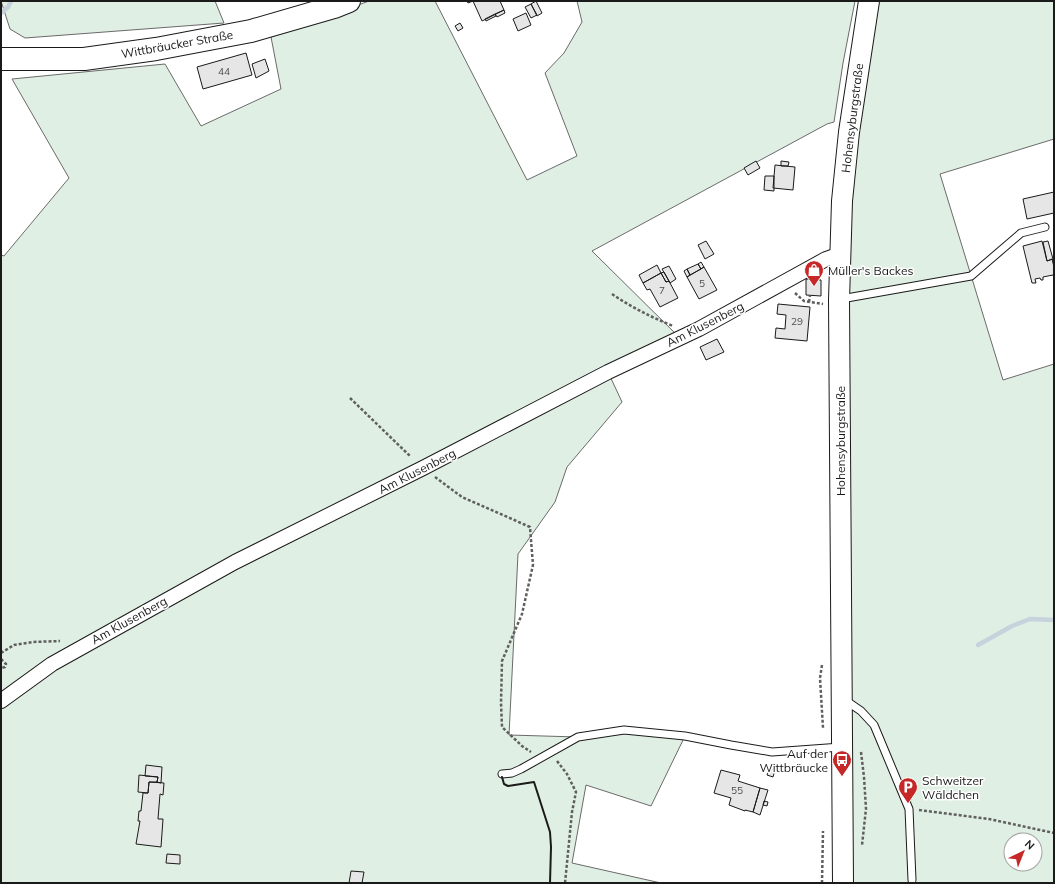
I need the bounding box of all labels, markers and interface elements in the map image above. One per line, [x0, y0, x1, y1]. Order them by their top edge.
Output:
street label: Wittbräucker Straße [120, 27, 234, 61]
street label: Hohensyburgstraße [838, 62, 866, 174]
house number: 44 [218, 65, 230, 78]
shop icon: Müller's Backes [803, 259, 825, 287]
place label: Müller's Backes [828, 263, 913, 278]
house number: 5 [699, 277, 705, 290]
house number: 7 [659, 284, 665, 297]
street label: Am Klusenberg [664, 298, 746, 350]
house number: 29 [791, 315, 803, 328]
street label: Hohensyburgstraße [833, 386, 848, 496]
street label: Am Klusenberg [376, 445, 458, 497]
street label: Am Klusenberg [88, 593, 170, 647]
place label: Auf der Wittbräucke [759, 746, 829, 775]
bus stop icon: Auf der Wittbräucke [831, 749, 853, 777]
place label: Schweitzer Wäldchen [922, 773, 984, 802]
parking icon: Schweitzer Wäldchen [897, 776, 919, 804]
house number: 55 [731, 784, 743, 797]
north arrow [1003, 832, 1043, 872]
text: N [1022, 837, 1038, 853]

